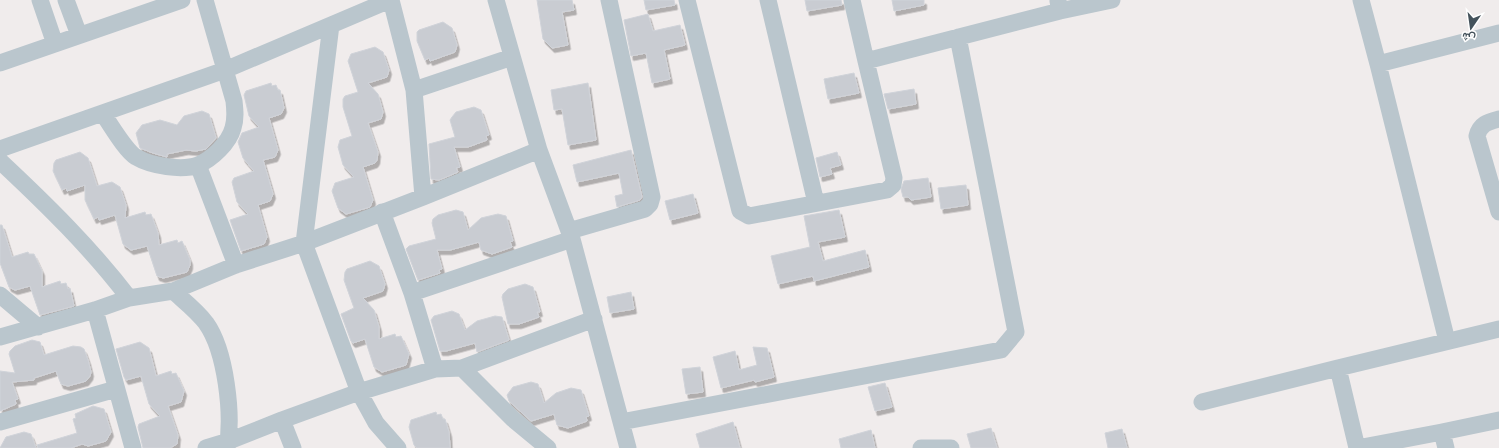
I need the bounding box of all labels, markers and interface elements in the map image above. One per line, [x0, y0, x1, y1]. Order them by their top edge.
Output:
north arrow [1451, 8, 1491, 48]
text: ش [1461, 29, 1477, 46]

